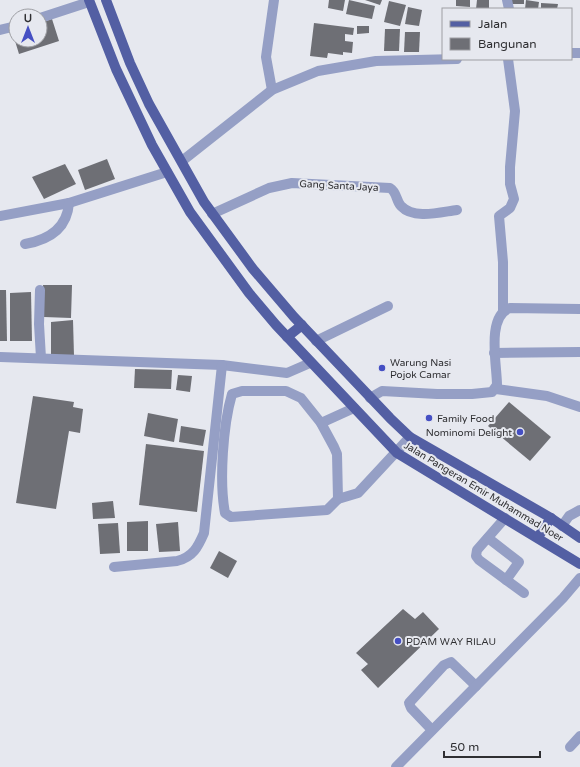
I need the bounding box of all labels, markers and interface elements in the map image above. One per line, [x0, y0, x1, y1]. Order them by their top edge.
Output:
north arrow [8, 8, 48, 48]
legend [442, 8, 572, 60]
text: U [24, 12, 32, 25]
text: Jalan [478, 17, 507, 31]
text: Bangunan [478, 37, 537, 51]
street label: Gang Santa Jaya [299, 178, 379, 194]
place label: Warung Nasi Pojok Camar [390, 357, 451, 381]
marker: Warung Nasi Pojok Camar [377, 363, 387, 373]
marker: Family Food [424, 413, 434, 423]
place label: Family Food [437, 413, 494, 425]
place label: Nominomi Delight [426, 427, 512, 439]
marker: Nominomi Delight [515, 427, 525, 437]
street label: Jalan Pangeran Emir Muhammad Noer [402, 439, 565, 544]
marker: PDAM WAY RILAU [393, 636, 403, 646]
place label: PDAM WAY RILAU [406, 636, 496, 648]
scale bar [444, 733, 540, 759]
text: 50 m [450, 740, 479, 754]

